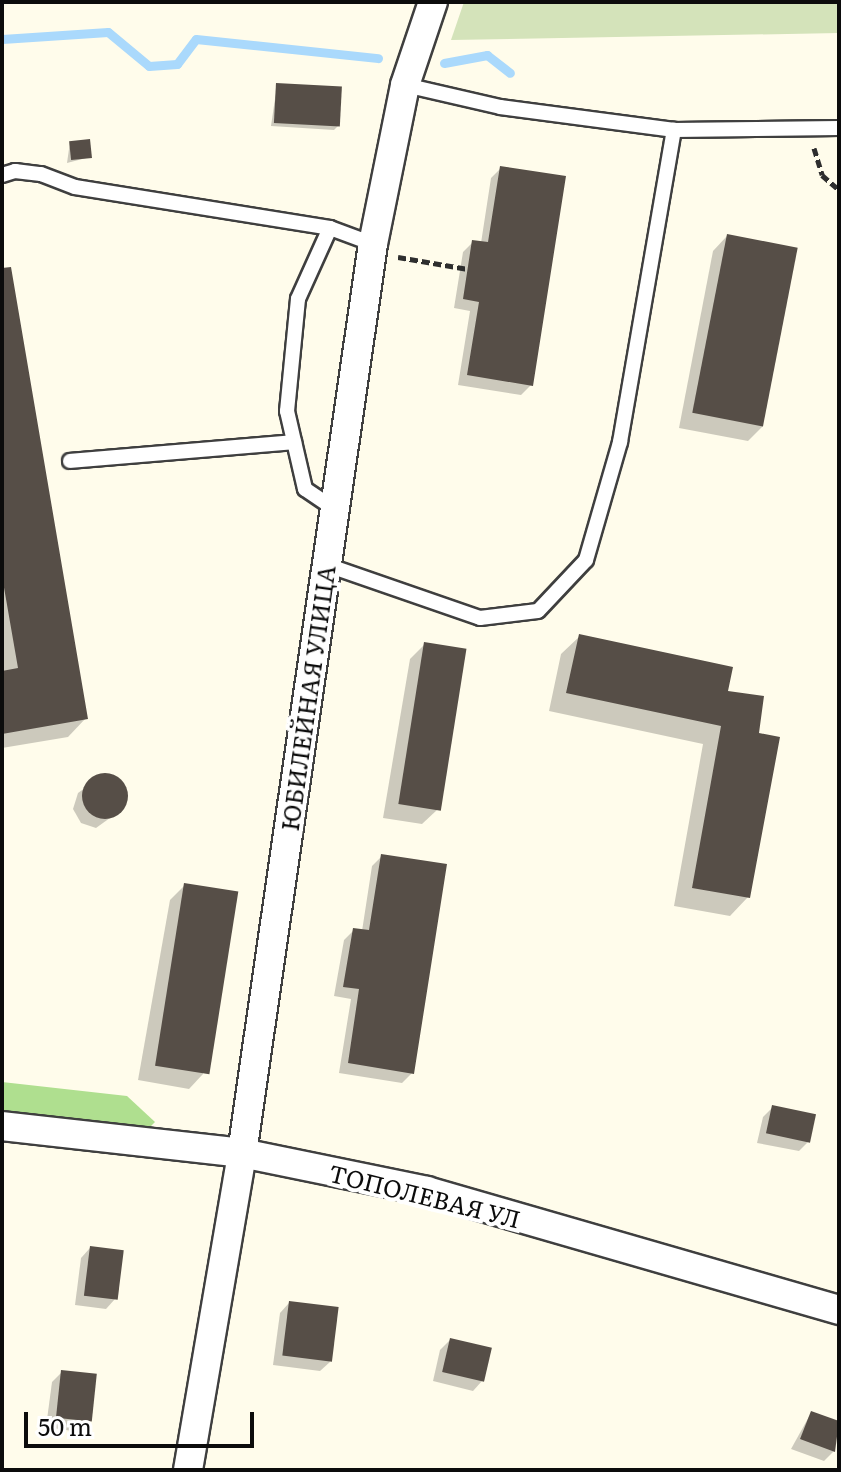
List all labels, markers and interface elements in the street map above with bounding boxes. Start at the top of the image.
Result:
street label: ЮБИЛЕЙНАЯ УЛИЦА [274,563,340,833]
street label: ТОПОЛЕВАЯ УЛ [326,1157,524,1233]
scale bar [28,1396,258,1446]
text: 50 m [38,1408,92,1443]

